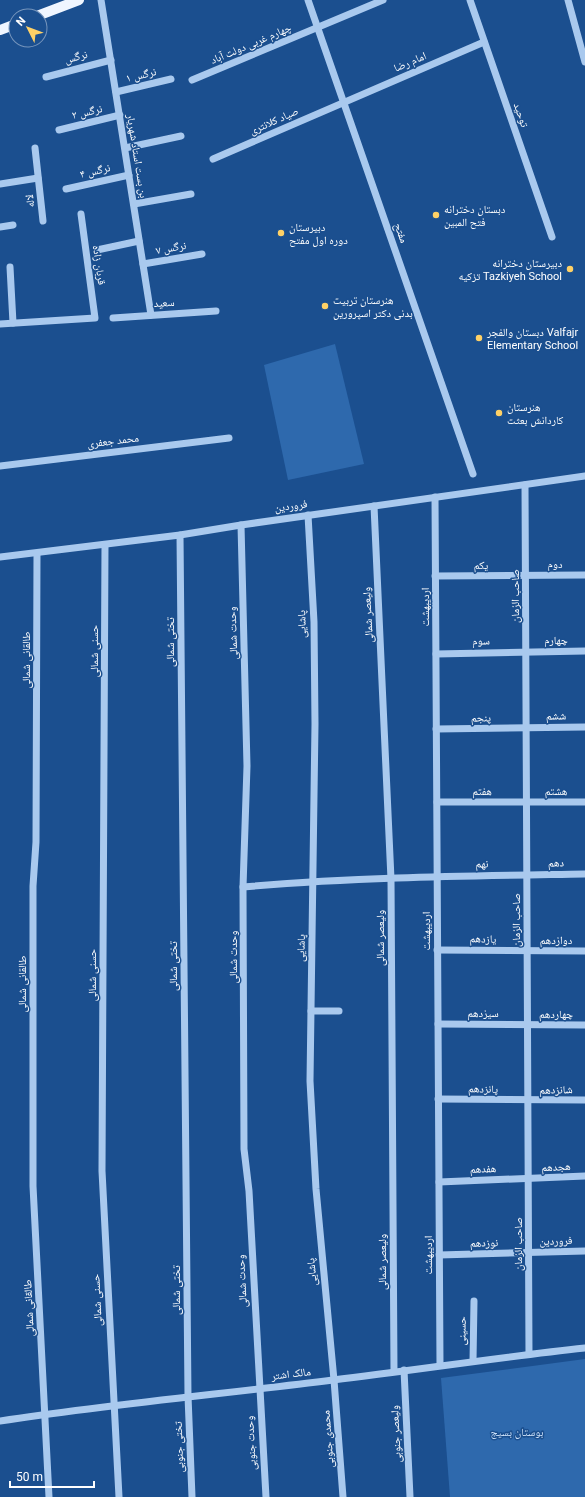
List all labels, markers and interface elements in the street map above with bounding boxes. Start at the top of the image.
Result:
north arrow [8,8,48,48]
text: N [14,14,29,29]
street label: چهارم غربی دولت آباد [209,21,293,67]
street label: نرگس [63,48,89,66]
street label: امام رضا [392,49,428,75]
street label: نرگس ۱ [124,65,158,85]
street label: توحید [511,101,531,130]
street label: نرگس ۲ [70,102,104,122]
street label: صیاد کلانتری [248,104,300,138]
street label: بن بست استاد شهریار [124,112,150,199]
street label: نرگس ۴ [78,161,112,181]
street label: لاله [23,194,37,208]
place label: دبستان دخترانه فتح المبین [444,203,506,229]
marker: دبستان دخترانه فتح المبین [431,210,441,220]
place label: دبیرستان دوره اول مفتح [289,221,348,247]
street label: مفتح [392,221,410,245]
marker: دبیرستان دوره اول مفتح [276,228,286,238]
street label: نرگس ۷ [155,239,187,257]
street label: قربان زاده [90,244,108,286]
place label: دبیرستان دخترانه تزكيه Tazkiyeh School [459,257,562,283]
marker: دبیرستان دخترانه تزكيه Tazkiyeh School [565,264,575,274]
place label: هنرستان تربیت بدنی دکتر اسپرورین [333,294,413,320]
street label: سعید [153,296,175,310]
marker: هنرستان تربیت بدنی دکتر اسپرورین [320,301,330,311]
place label: دبستان والفجر Valfajr Elementary School [486,326,579,352]
marker: دبستان والفجر Valfajr Elementary School [474,333,484,343]
place label: هنرستان کاردانش بعثت [507,401,564,427]
marker: هنرستان کاردانش بعثت [494,408,504,418]
street label: محمد جعفری [86,431,140,451]
street label: فروردین [274,497,309,515]
street label: دوم [547,558,563,571]
street label: یکم [474,559,489,573]
street label: صاحب الزمان [509,569,522,623]
street label: ولیعصر شمالی [360,587,376,643]
street label: اردیبهشت [419,588,432,626]
street label: وحدت شمالی [226,606,240,660]
street label: پاشایی [295,610,309,638]
street label: تختی شمالی [164,616,177,667]
street label: حسنی شمالی [88,625,101,677]
street label: طالقانی شمالی [20,631,33,689]
street label: سوم [472,634,490,648]
street label: چهارم [544,634,568,647]
street label: ششم [546,709,566,724]
street label: پنجم [471,711,491,726]
street label: هفتم [472,785,492,799]
street label: هشتم [545,785,568,799]
street label: دهم [548,856,565,871]
street label: نهم [475,857,489,872]
street label: صاحب الزمان [510,893,523,947]
street label: ولیعصر شمالی [374,910,387,966]
street label: اردیبهشت [420,912,433,950]
street label: وحدت شمالی [227,930,240,984]
street label: یازدهم [469,932,497,947]
street label: پاشایی [294,934,308,962]
street label: دوازدهم [540,934,573,948]
street label: تختی شمالی [167,940,180,991]
street label: حسنی شمالی [86,949,99,1001]
street label: طالقانی شمالی [16,955,29,1013]
street label: سیزدهم [467,1007,499,1021]
street label: چهاردهم [539,1008,573,1022]
street label: پانزدهم [468,1082,498,1097]
street label: شانزدهم [539,1083,573,1098]
street label: هجدهم [541,1160,572,1175]
street label: هفدهم [470,1162,497,1177]
street label: صاحب الزمان [512,1217,525,1271]
street label: ولیعصر شمالی [376,1234,389,1290]
street label: فروردین [539,1234,573,1248]
street label: اردیبهشت [422,1236,435,1274]
street label: نوزدهم [470,1236,498,1251]
street label: وحدت شمالی [234,1254,250,1308]
street label: پاشایی [304,1257,320,1286]
street label: تختی شمالی [170,1264,183,1315]
street label: حسنی شمالی [89,1274,105,1326]
street label: طالقانی شمالی [21,1279,37,1337]
street label: حسینی [455,1316,469,1346]
street label: مالک اشتر [270,1365,311,1383]
street label: ولیعصر جنوبی [388,1405,404,1463]
street label: محمدی جنوبی [320,1410,336,1468]
street label: وحدت جنوبی [243,1415,259,1471]
street label: تختی جنوبی [172,1420,186,1473]
park label: بوستان بسیج [491,1426,543,1439]
scale bar [10,1463,94,1489]
text: 50 m [16,1470,43,1484]

